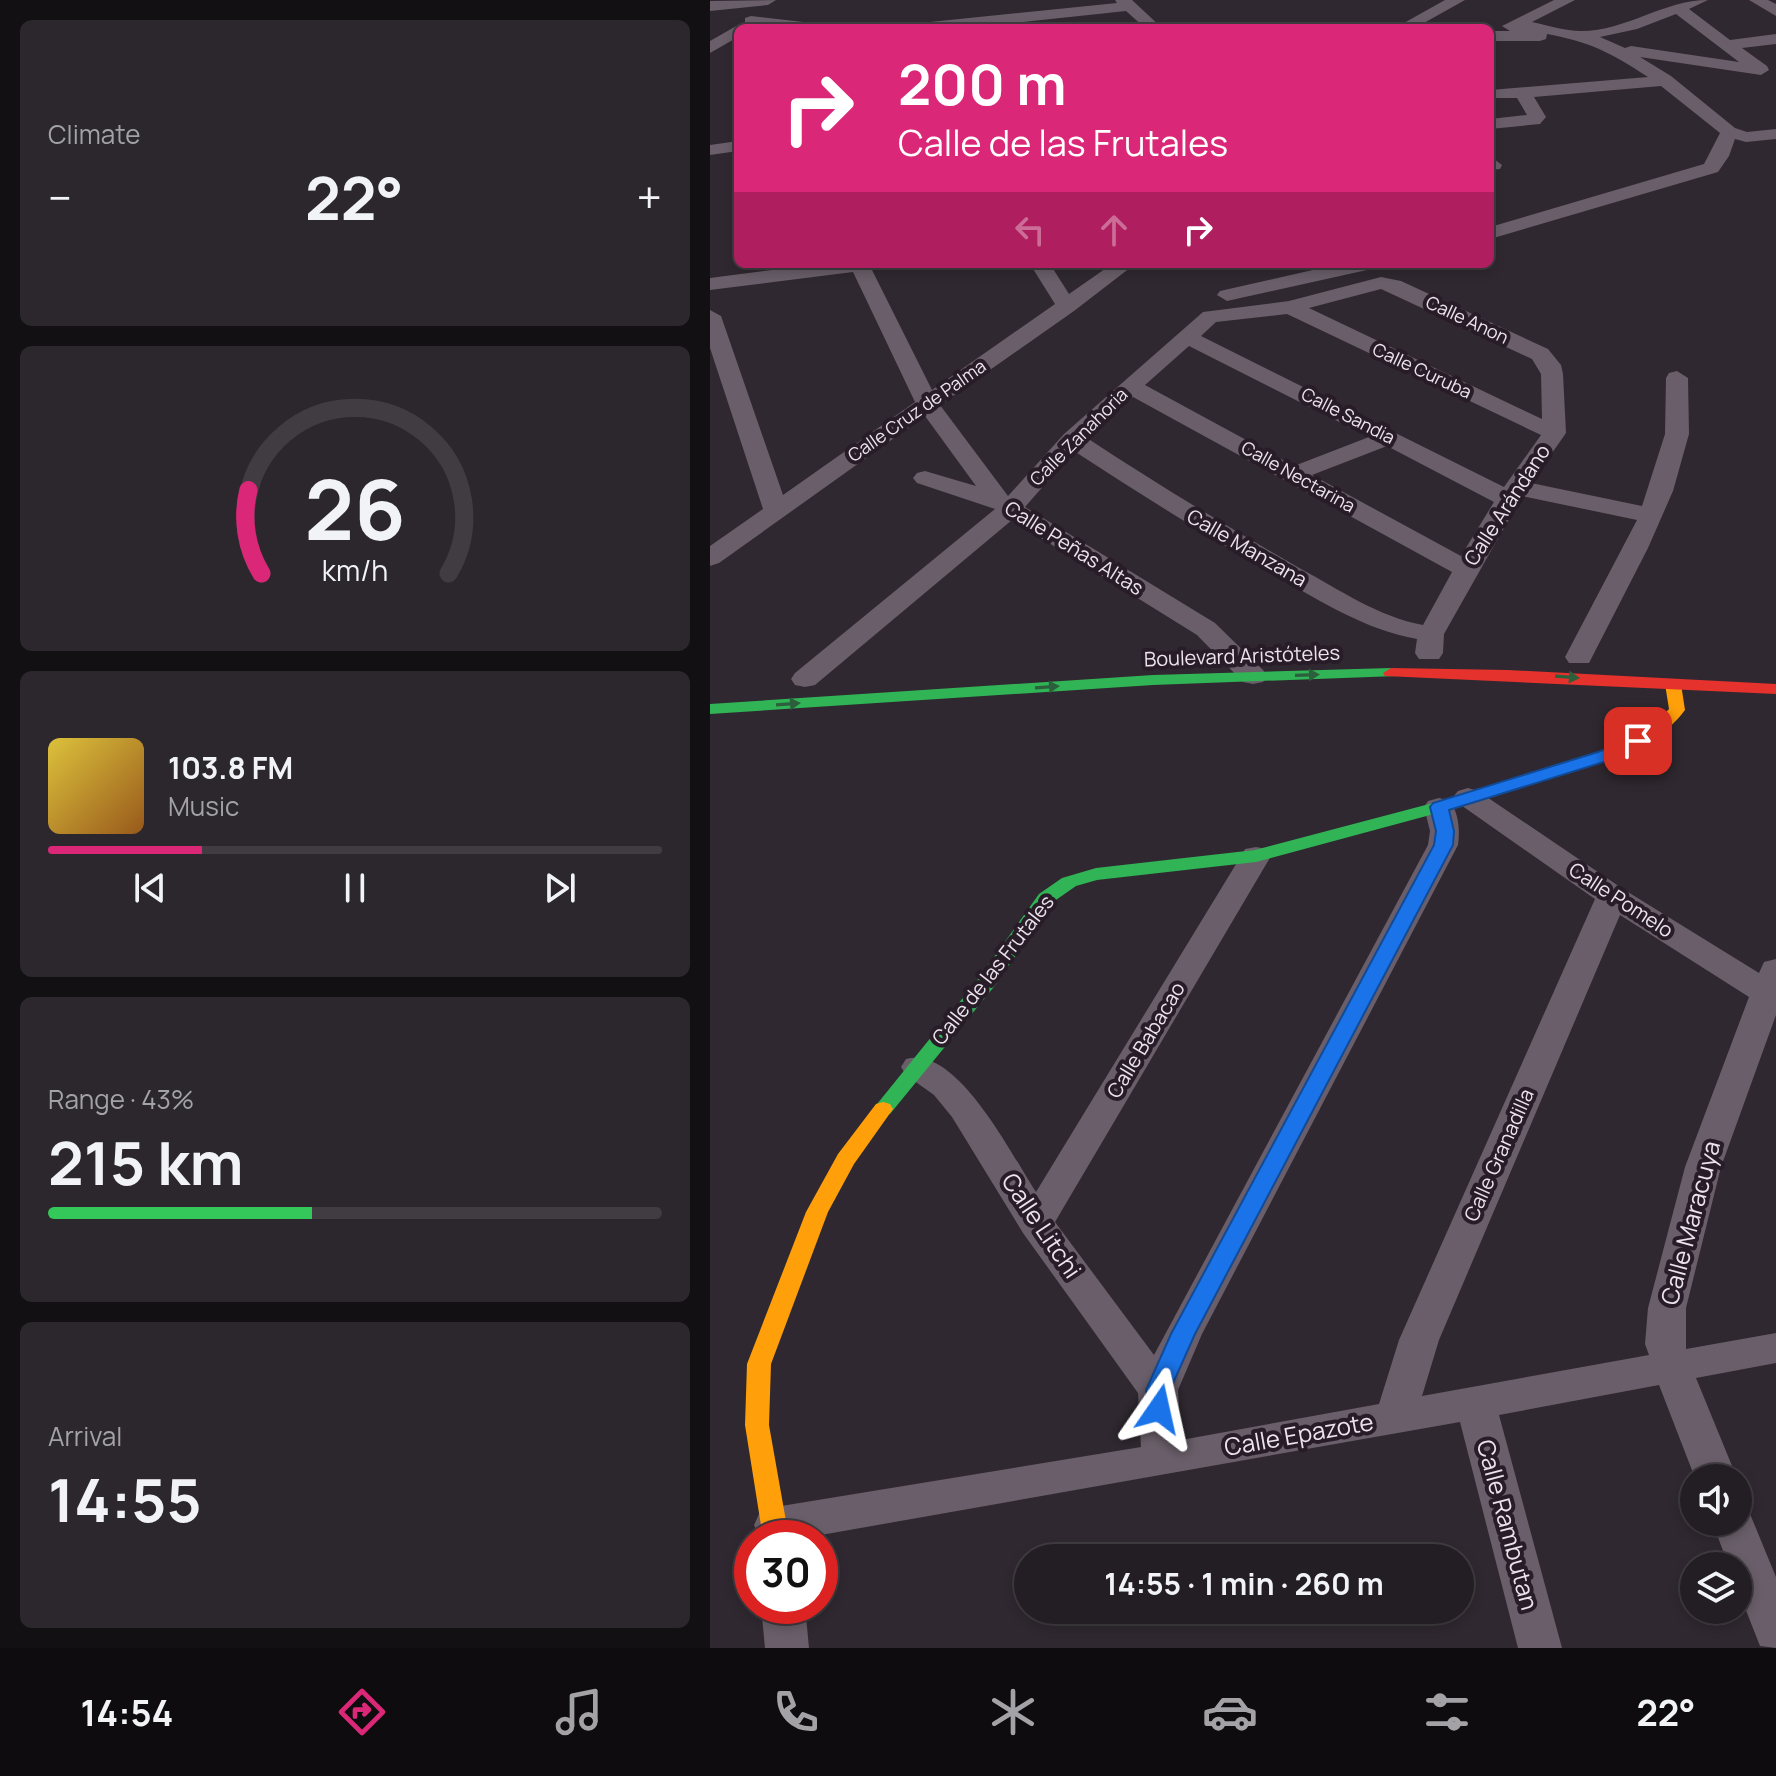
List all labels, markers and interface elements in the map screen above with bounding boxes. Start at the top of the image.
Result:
text: 200 m [898,45,1067,122]
icon: right [766,56,870,160]
text: Climate [48,116,140,152]
text: Calle de las Frutales [898,118,1228,167]
text: 22° [305,156,403,238]
text: − [48,167,72,227]
text: + [637,167,662,227]
icon: left [1008,208,1052,252]
icon: ahead [1092,208,1136,252]
icon: right [1176,208,1220,252]
street label: Calle Anon [1422,289,1513,349]
street label: Calle Curuba [1369,337,1476,404]
street label: Calle Cruz de Palma [843,354,990,467]
street label: Calle Sandia [1298,381,1399,449]
street label: Calle Zanahoria [1024,382,1132,490]
street label: Calle Nectarina [1237,435,1360,517]
street label: Calle Arándano [1457,439,1556,571]
text: 26 [304,451,406,565]
street label: Calle Peñas Altas [1000,494,1149,601]
street label: Calle Manzana [1182,502,1312,593]
text: km/h [322,552,388,591]
street label: Boulevard Aristóteles [1144,639,1340,672]
one-way arrow [1295,668,1320,681]
one-way arrow [1555,671,1580,684]
one-way arrow [1035,680,1060,693]
one-way arrow [776,697,801,710]
pin [1604,707,1672,775]
icon: arrive [1616,719,1660,763]
text: 103.8 FM [168,747,293,788]
text: Music [168,788,239,824]
street label: Calle Pomelo [1564,856,1679,944]
icon: previous [128,866,172,910]
icon: pause [333,866,377,910]
icon: next [538,866,582,910]
street label: Calle de las Frutales [926,889,1060,1050]
street label: Calle Babacao [1100,977,1191,1103]
text: Range · 43% [48,1081,194,1117]
street label: Calle Granadilla [1457,1084,1540,1225]
text: 215 km [48,1121,243,1203]
street label: Calle Maracuya [1652,1137,1727,1308]
street label: Calle Litchi [995,1166,1090,1284]
position arrow [1117,1367,1201,1451]
street label: Calle Epazote [1222,1404,1376,1463]
text: Arrival [48,1418,122,1454]
street label: Calle Rambutan [1470,1436,1547,1613]
text: 14:55 [48,1458,202,1540]
map controls [1680,1464,1752,1624]
button: sound [1680,1464,1752,1536]
speed limit sign: 30 [734,1520,838,1624]
button: layers [1680,1552,1752,1624]
text: 14:55 · 1 min · 260 m [1104,1563,1384,1604]
icon: directions [334,1684,390,1740]
icon: music [551,1684,607,1740]
icon: phone [768,1684,824,1740]
icon: climate [985,1684,1041,1740]
icon: car [1202,1684,1258,1740]
icon: filters [1419,1684,1475,1740]
text: 14:54 [80,1688,174,1737]
text: 22° [1636,1688,1695,1737]

